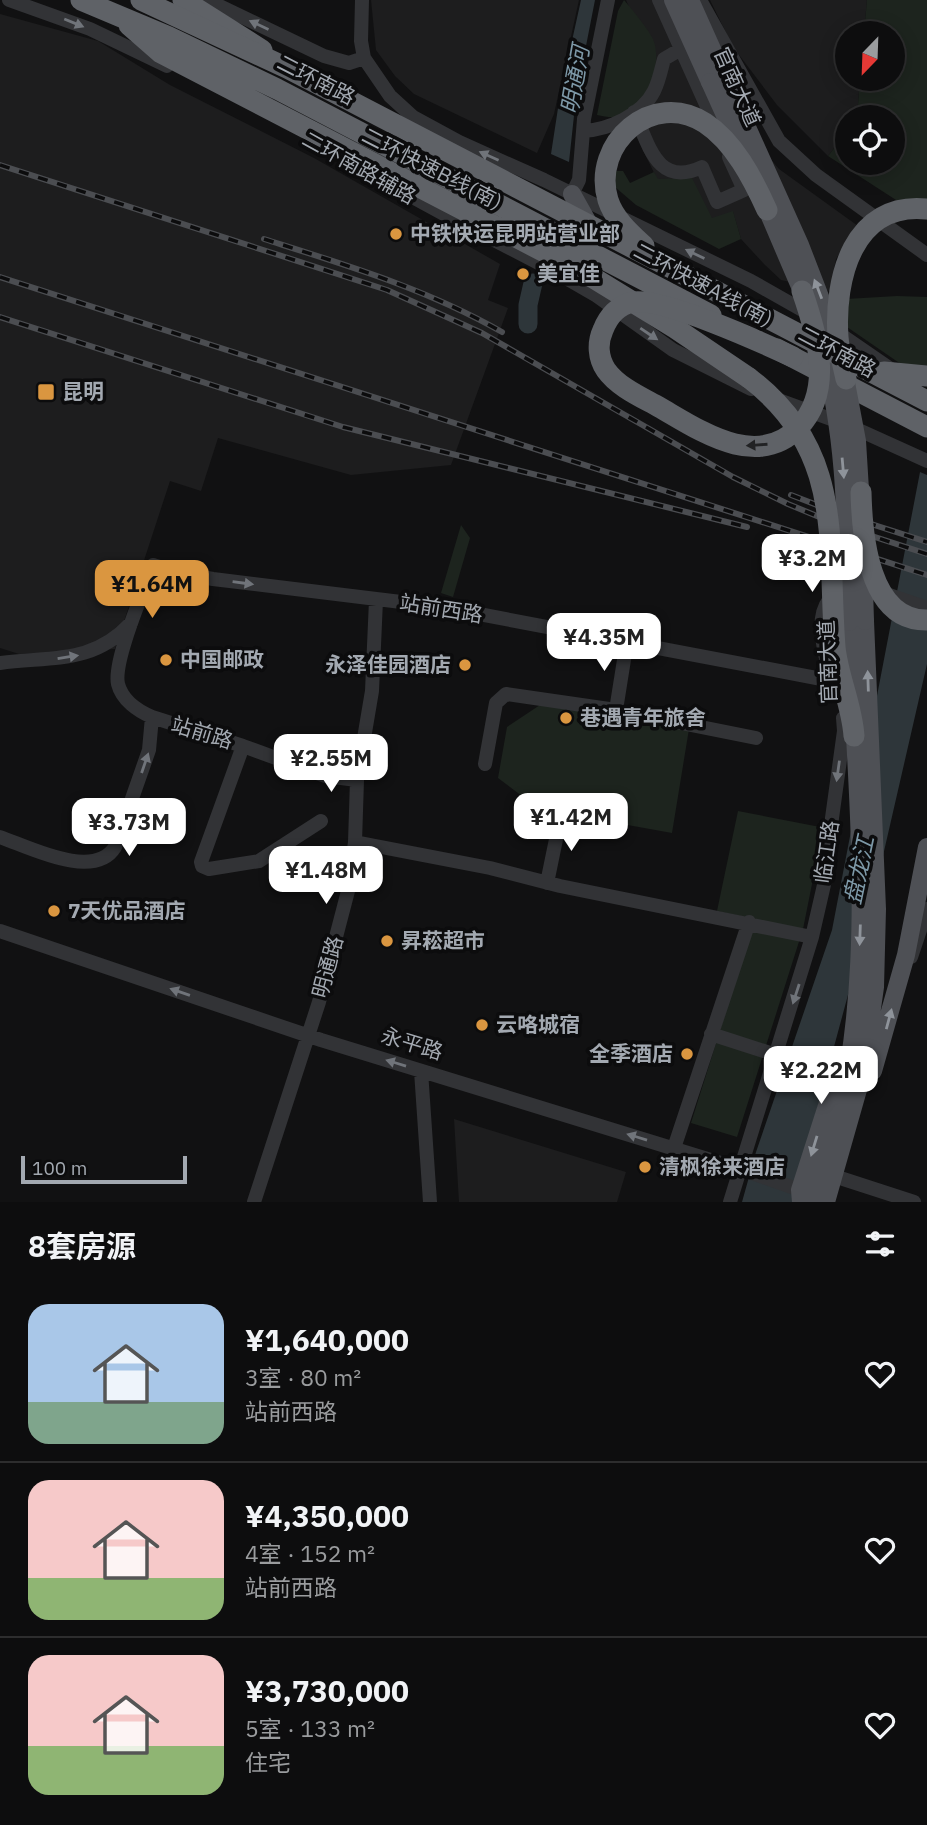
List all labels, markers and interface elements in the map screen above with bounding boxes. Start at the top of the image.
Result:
one-way arrow [64,17,85,28]
one-way arrow [249,19,269,31]
north arrow [835,21,905,91]
map controls [835,21,905,175]
water label: 明通河 [553,39,595,116]
street label: 官南大道 [708,43,768,131]
street label: 二环南路 [273,48,360,111]
button: locate [835,105,905,175]
street label: 二环快速B线(南) [358,121,507,215]
street label: 二环南路辅路 [298,124,421,210]
one-way arrow [479,150,500,161]
place label: 中铁快运昆明站营业部 [410,219,620,247]
marker: 中铁快运昆明站营业部 [388,226,404,242]
street label: 二环快速A线(南) [629,236,778,333]
one-way arrow [685,248,705,260]
place label: 美宜佳 [537,259,600,287]
marker: 美宜佳 [515,266,531,282]
one-way arrow [813,278,824,299]
street label: 二环南路 [794,319,881,383]
one-way arrow [640,327,658,341]
place label: 昆明 [62,377,104,405]
marker: 昆明 [36,382,56,402]
one-way arrow [746,440,768,451]
one-way arrow [838,458,849,480]
pin: ¥3.2M [763,534,861,594]
text: ¥3.2M [778,542,846,572]
pin: ¥1.64M [95,560,209,620]
text: ¥1.64M [111,568,193,598]
one-way arrow [232,578,254,589]
street label: 站前西路 [397,588,485,628]
pin: ¥4.35M [547,614,661,673]
street label: 官南大道 [812,620,842,704]
text: ¥4.35M [563,621,645,651]
place label: 中国邮政 [180,645,264,673]
place label: 永泽佳园酒店 [325,650,451,678]
one-way arrow [57,651,79,662]
marker: 中国邮政 [158,652,174,668]
marker: 永泽佳园酒店 [457,657,473,673]
one-way arrow [862,669,873,691]
place label: 巷遇青年旅舍 [580,703,706,731]
street label: 站前路 [168,709,237,755]
marker: 巷遇青年旅舍 [558,710,574,726]
pin: ¥2.55M [274,734,388,794]
text: ¥2.55M [290,742,372,772]
one-way arrow [139,752,150,773]
one-way arrow [833,760,844,782]
pin: ¥1.42M [514,794,628,853]
pin: ¥3.73M [72,798,186,858]
text: ¥1.42M [530,801,612,831]
text: ¥3.73M [88,806,170,836]
street label: 临江路 [808,819,844,885]
water label: 盘龙江 [836,830,880,907]
pin: ¥1.48M [269,846,383,906]
text: ¥1.48M [285,854,367,884]
place label: 7天优品酒店 [68,896,186,924]
marker: 7天优品酒店 [46,903,62,919]
one-way arrow [855,924,866,946]
place label: 昇菘超市 [401,926,485,954]
street label: 明通路 [305,933,349,1001]
marker: 昇菘超市 [379,933,395,949]
one-way arrow [790,984,800,1005]
one-way arrow [169,986,190,997]
one-way arrow [884,1008,895,1030]
place label: 云咯城宿 [496,1010,580,1038]
marker: 云咯城宿 [474,1017,490,1033]
street label: 永平路 [378,1020,447,1066]
place label: 全季酒店 [589,1039,673,1067]
marker: 全季酒店 [679,1046,695,1062]
pin: ¥2.22M [764,1046,878,1106]
text: ¥2.22M [780,1054,862,1084]
one-way arrow [385,1058,406,1068]
one-way arrow [626,1131,647,1141]
one-way arrow [808,1136,819,1157]
place label: 清枫徐来酒店 [659,1152,785,1180]
scale bar [21,1153,187,1185]
text: 100 m [32,1156,87,1180]
marker: 清枫徐来酒店 [637,1159,653,1175]
icon: filters [861,1225,899,1263]
text: 8套房源 [28,1226,136,1265]
text: ¥1,640,000 [245,1320,409,1359]
icon: home [84,1332,168,1416]
icon: heart [861,1355,899,1393]
text: 3室 · 80 m² [245,1362,361,1392]
text: 站前西路 [245,1396,337,1426]
text: ¥4,350,000 [245,1496,409,1535]
icon: home [84,1508,168,1592]
icon: heart [861,1531,899,1569]
text: 4室 · 152 m² [245,1538,375,1568]
text: 站前西路 [245,1572,337,1602]
text: ¥3,730,000 [245,1671,409,1710]
icon: home [84,1683,168,1767]
icon: heart [861,1706,899,1744]
text: 5室 · 133 m² [245,1713,375,1743]
text: 住宅 [245,1747,291,1777]

